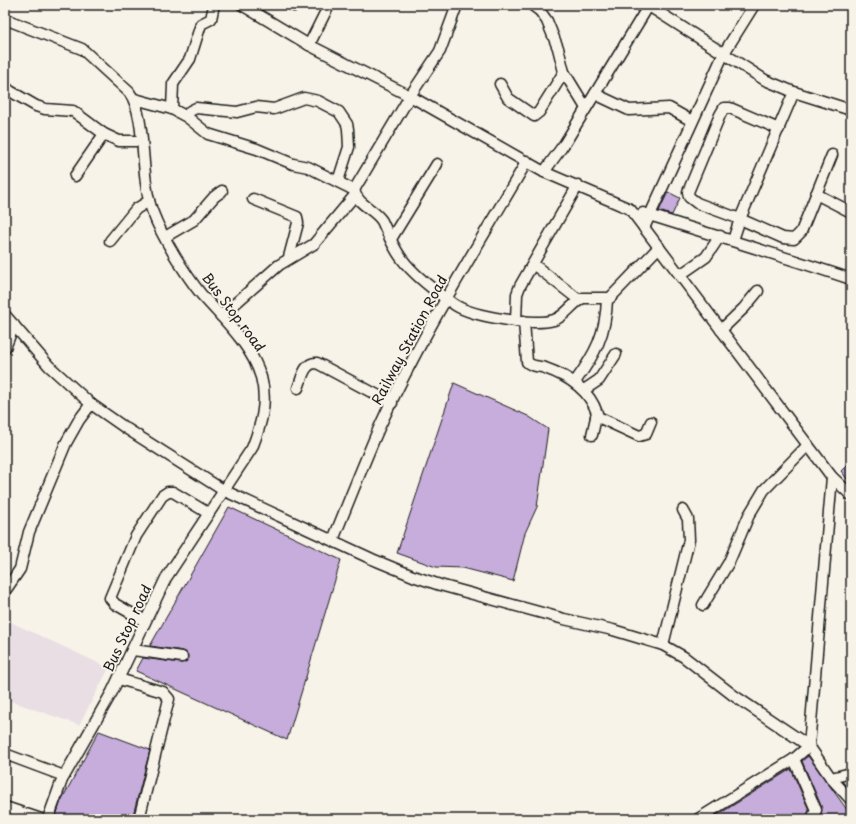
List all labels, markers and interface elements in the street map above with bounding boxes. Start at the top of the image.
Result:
street label: Bus Stop road [197,268,271,356]
street label: Railway Station Road [366,271,452,409]
street label: Bus Stop road [98,581,156,675]

